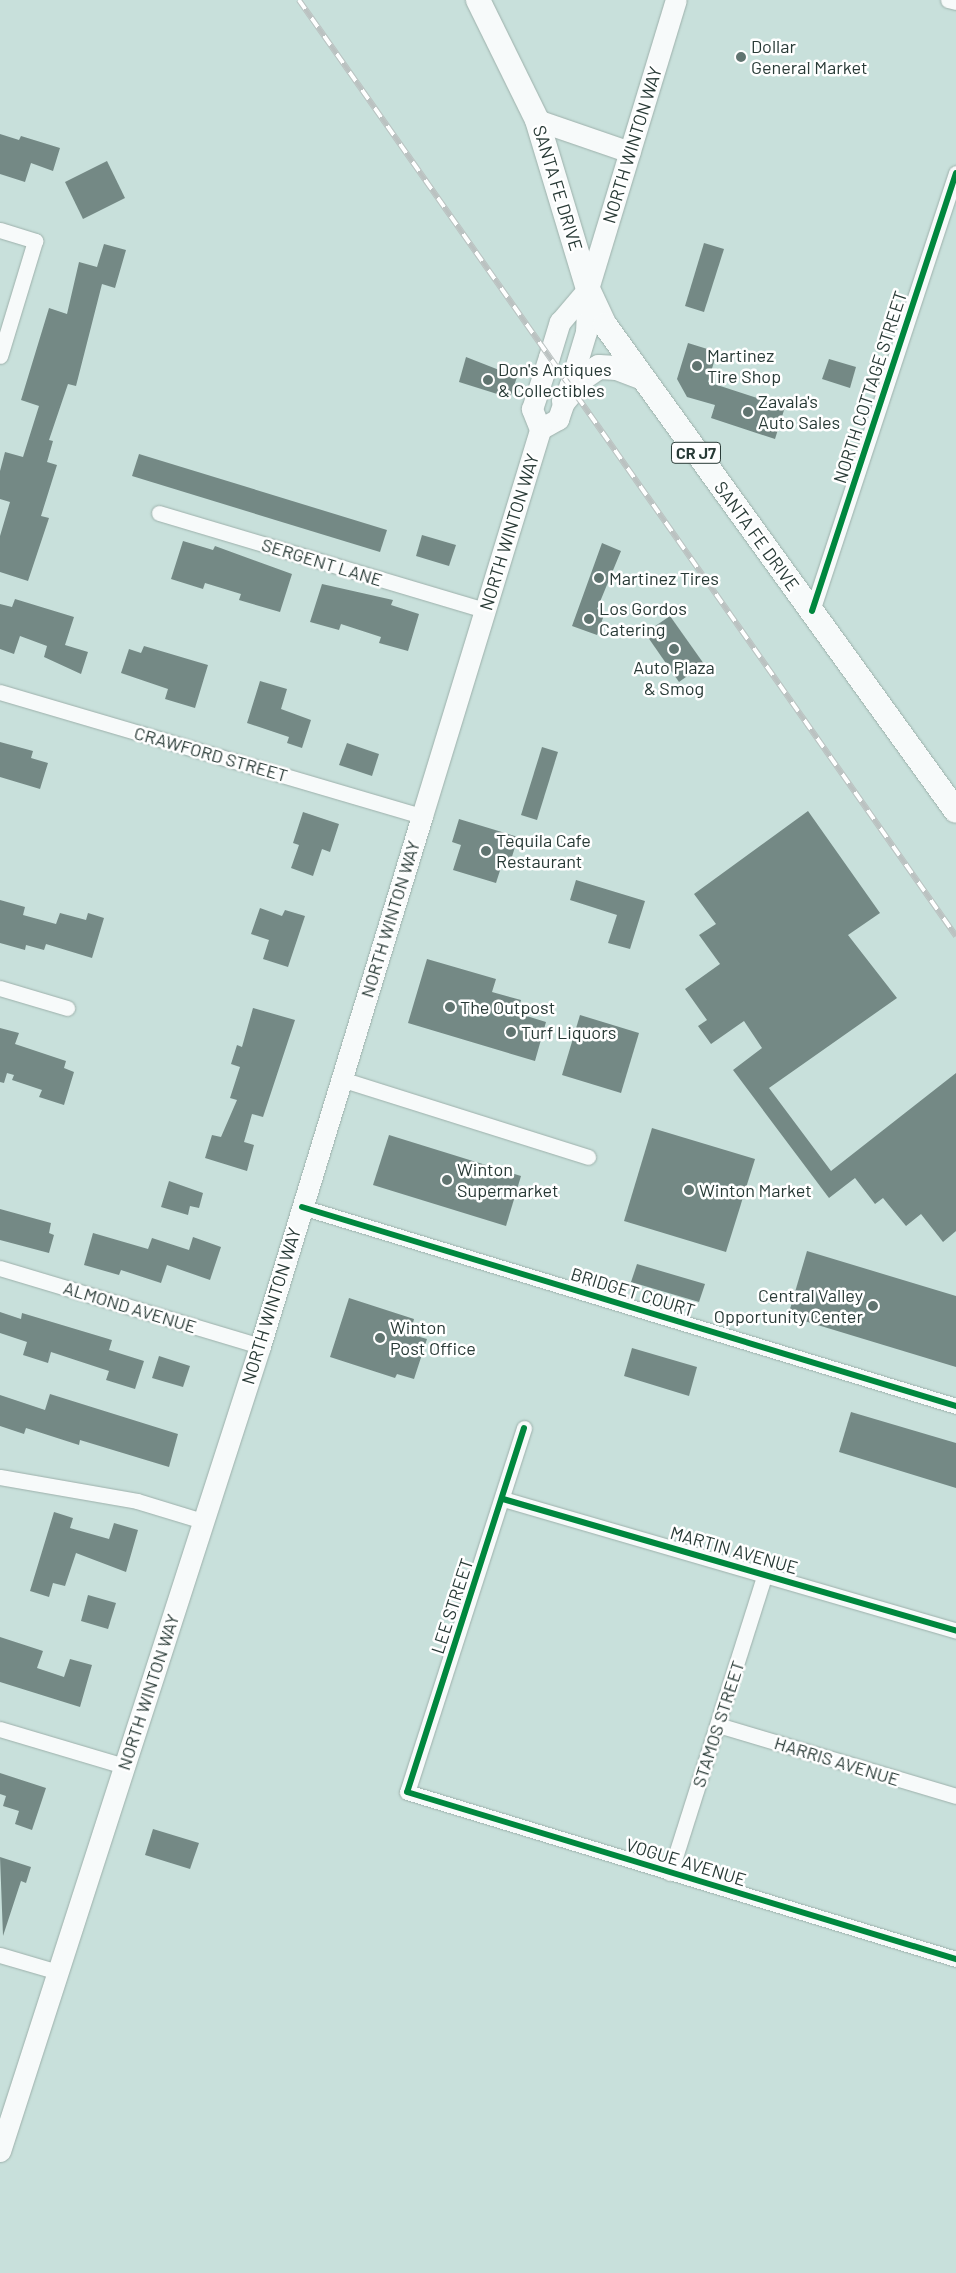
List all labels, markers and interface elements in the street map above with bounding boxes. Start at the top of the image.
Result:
place label: Dollar General Market [751,36,868,78]
marker: Dollar General Market [735,51,747,63]
street label: NORTH WINTON WAY [598,64,666,226]
street label: SANTA FE DRIVE [529,123,587,253]
street label: NORTH COTTAGE STREET [829,288,911,486]
place label: Martinez Tire Shop [707,345,781,388]
place label: Don's Antiques & Collectibles [498,359,612,402]
marker: Martinez Tire Shop [691,360,703,372]
marker: Don's Antiques & Collectibles [482,374,494,386]
place label: Zavala's Auto Sales [758,391,840,434]
marker: Zavala's Auto Sales [742,406,754,418]
road number: CR J7 [670,439,722,466]
street label: NORTH WINTON WAY [475,451,543,613]
street label: SANTA FE DRIVE [710,477,804,595]
street label: SERGENT LANE [259,533,385,591]
place label: Martinez Tires [609,567,719,589]
marker: Martinez Tires [593,572,605,584]
place label: Los Gordos Catering [599,598,687,640]
marker: Los Gordos Catering [583,613,595,625]
marker: Auto Plaza & Smog [668,643,680,655]
place label: Auto Plaza & Smog [633,657,715,700]
street label: CRAWFORD STREET [132,722,290,786]
place label: Tequila Cafe Restaurant [496,830,591,872]
street label: NORTH WINTON WAY [356,838,424,1000]
marker: Tequila Cafe Restaurant [480,845,492,857]
place label: The Outpost [460,996,555,1018]
marker: The Outpost [444,1001,456,1013]
place label: Turf Liquors [521,1021,616,1043]
marker: Turf Liquors [505,1026,517,1038]
place label: Winton Supermarket [457,1159,558,1202]
marker: Winton Supermarket [441,1174,453,1186]
place label: Winton Market [699,1179,812,1201]
marker: Winton Market [683,1184,695,1196]
street label: NORTH WINTON WAY [237,1225,305,1387]
street label: BRIDGET COURT [568,1263,698,1321]
street label: ALMOND AVENUE [61,1277,199,1337]
place label: Central Valley Opportunity Center [714,1285,863,1328]
marker: Central Valley Opportunity Center [867,1300,879,1312]
place label: Winton Post Office [390,1317,476,1360]
marker: Winton Post Office [374,1332,386,1344]
street label: MARTIN AVENUE [668,1521,800,1579]
street label: LEE STREET [426,1556,478,1656]
street label: NORTH WINTON WAY [113,1611,183,1773]
street label: STAMOS STREET [687,1658,749,1790]
street label: HARRIS AVENUE [772,1732,902,1790]
street label: VOGUE AVENUE [623,1833,749,1891]

